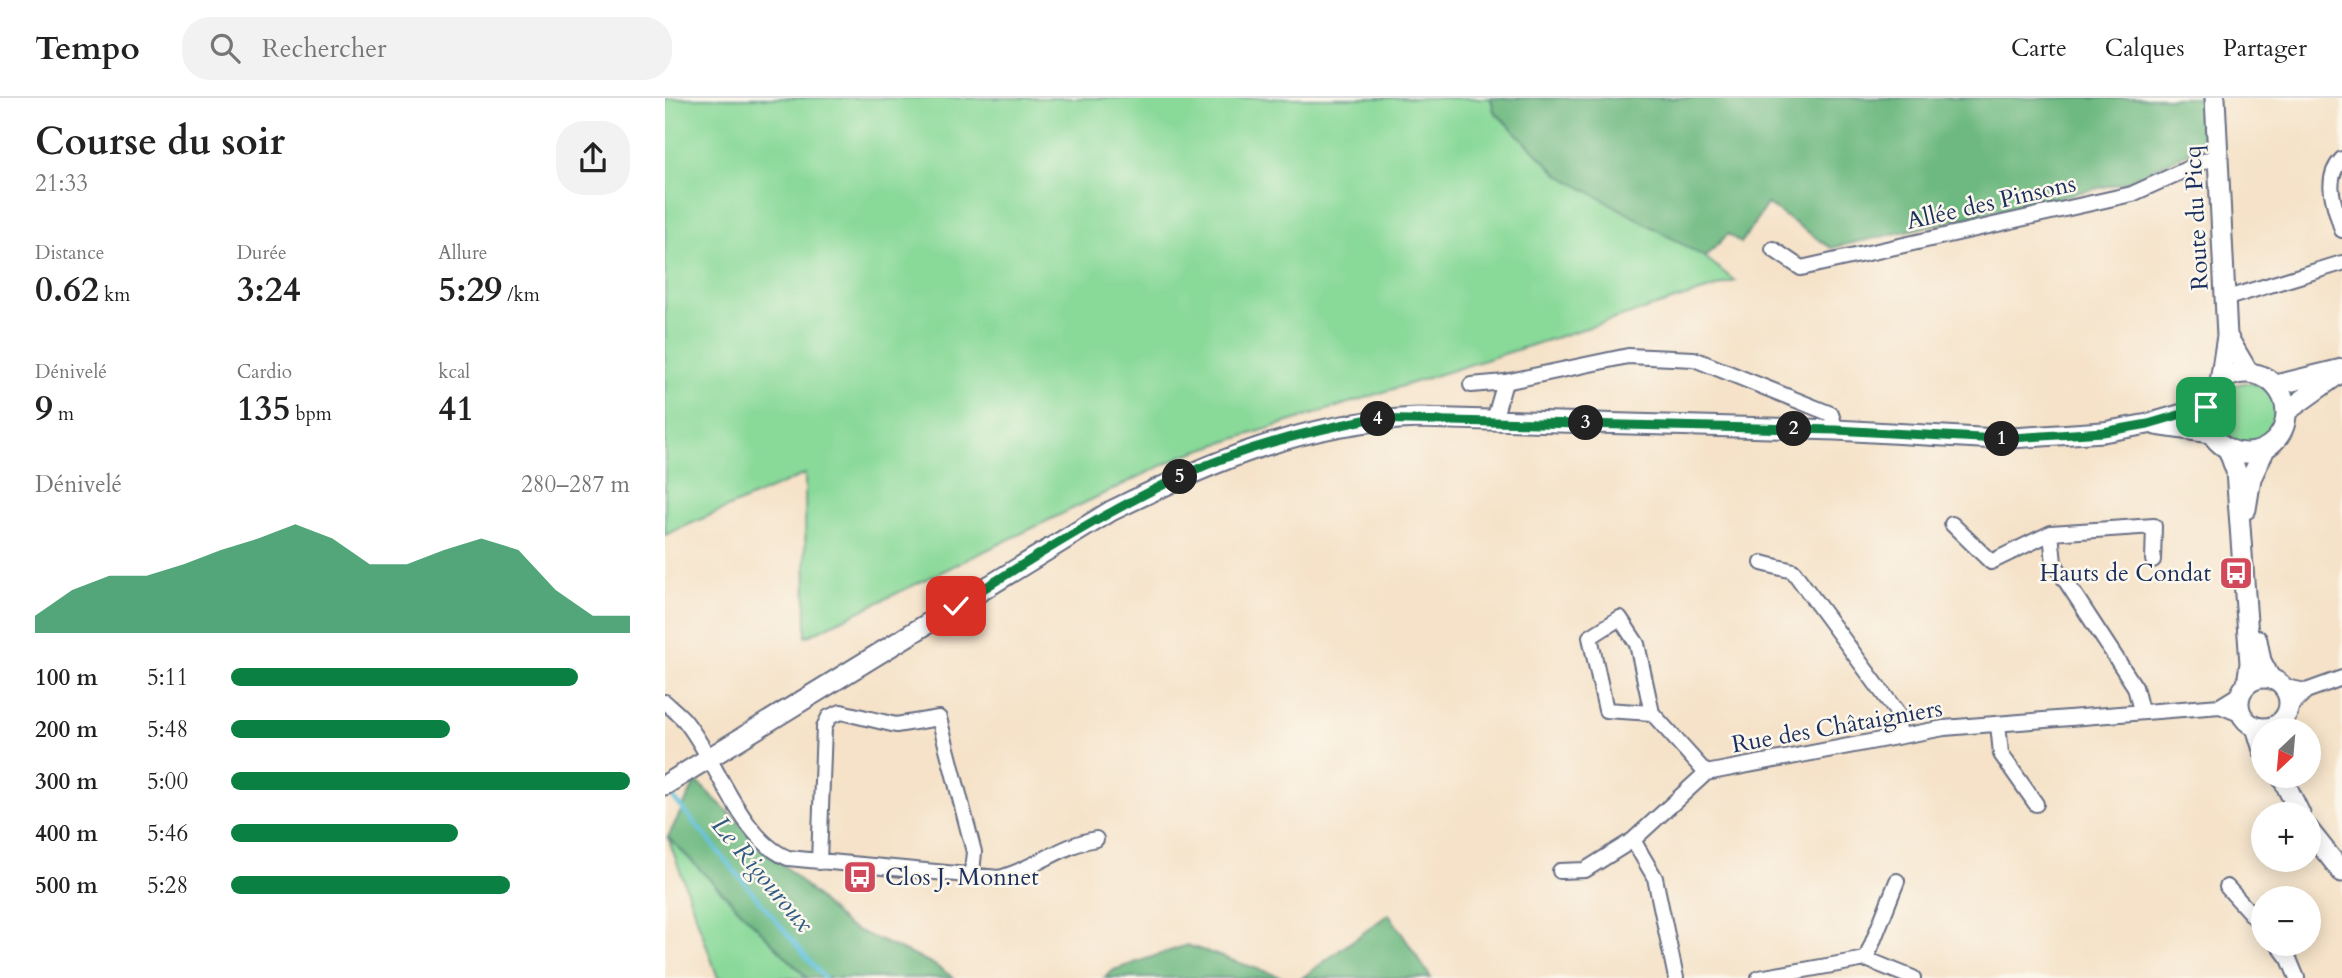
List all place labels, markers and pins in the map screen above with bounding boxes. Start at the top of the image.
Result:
pin [2176,377,2236,437]
pin: 4 [1361,402,1395,436]
pin: 3 [1569,406,1604,440]
pin: 2 [1777,412,1811,446]
pin: 1 [1985,422,2019,456]
pin: 5 [1163,460,1197,494]
bus stop icon: Hauts de Condat [2217,554,2255,592]
place label: Hauts de Condat [2040,557,2211,590]
pin [926,576,986,636]
bus stop icon: Clos J. Monnet [841,858,879,896]
place label: Clos J. Monnet [885,861,1039,894]

